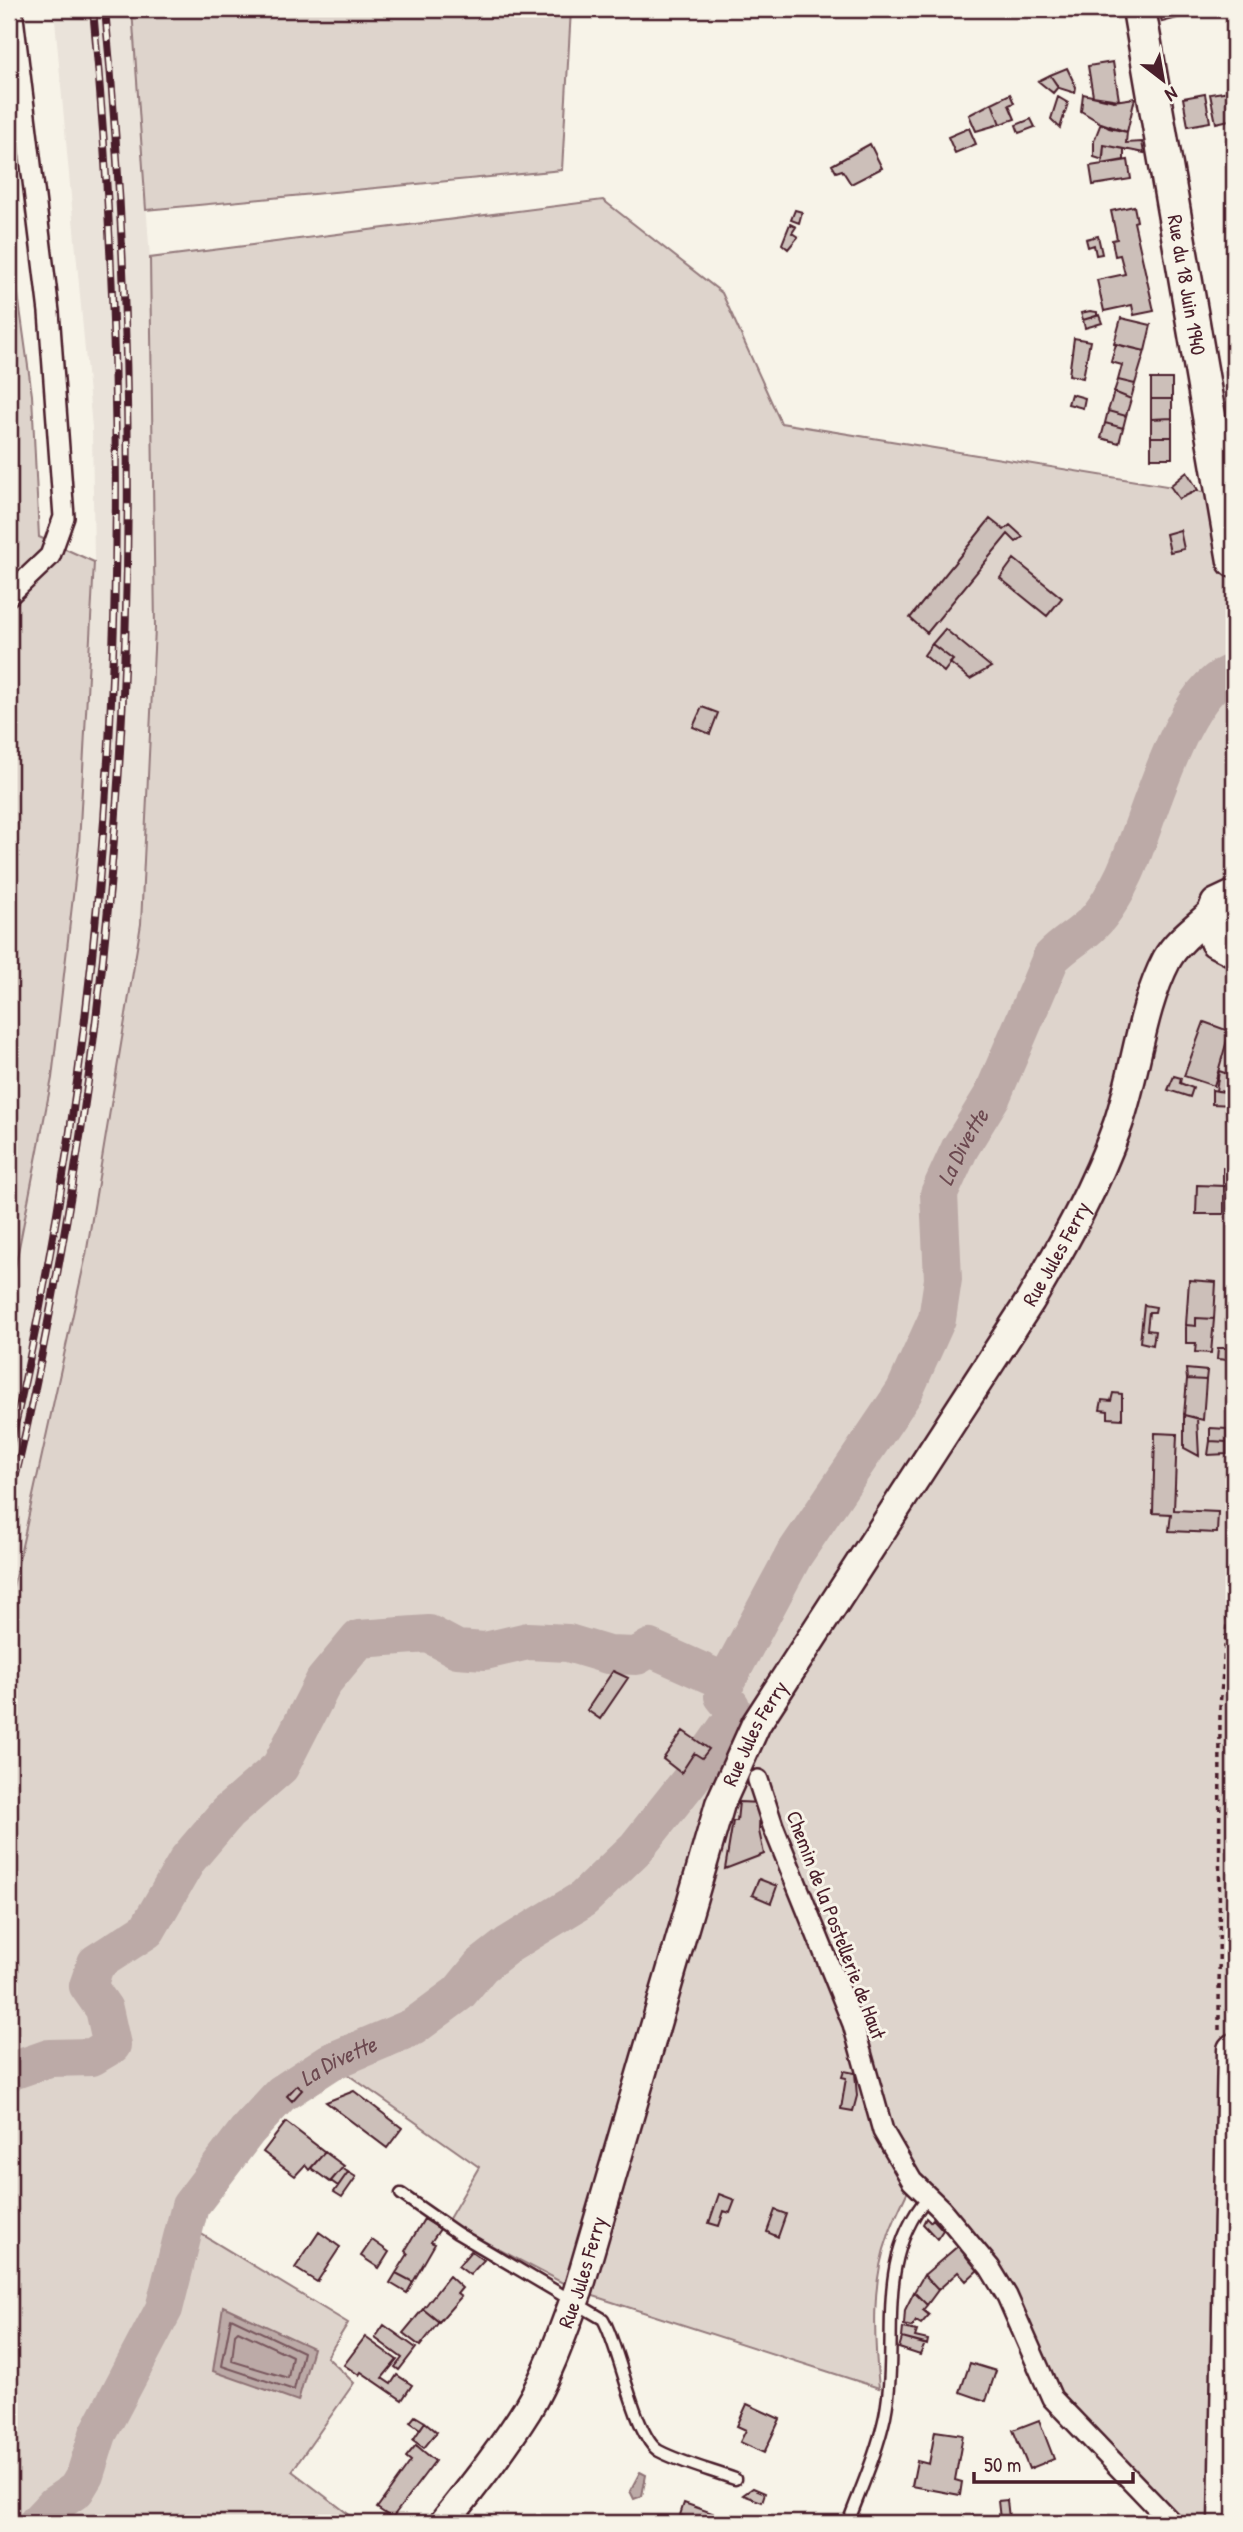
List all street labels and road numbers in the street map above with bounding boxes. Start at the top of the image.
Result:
street label: Rue du 18 Juin 1940 [1161,212,1213,357]
street label: Rue Jules Ferry [1015,1196,1097,1311]
street label: Rue Jules Ferry [715,1675,794,1791]
street label: Chemin de la Postellerie de Haut [779,1806,894,2044]
street label: Rue Jules Ferry [551,2213,613,2332]

